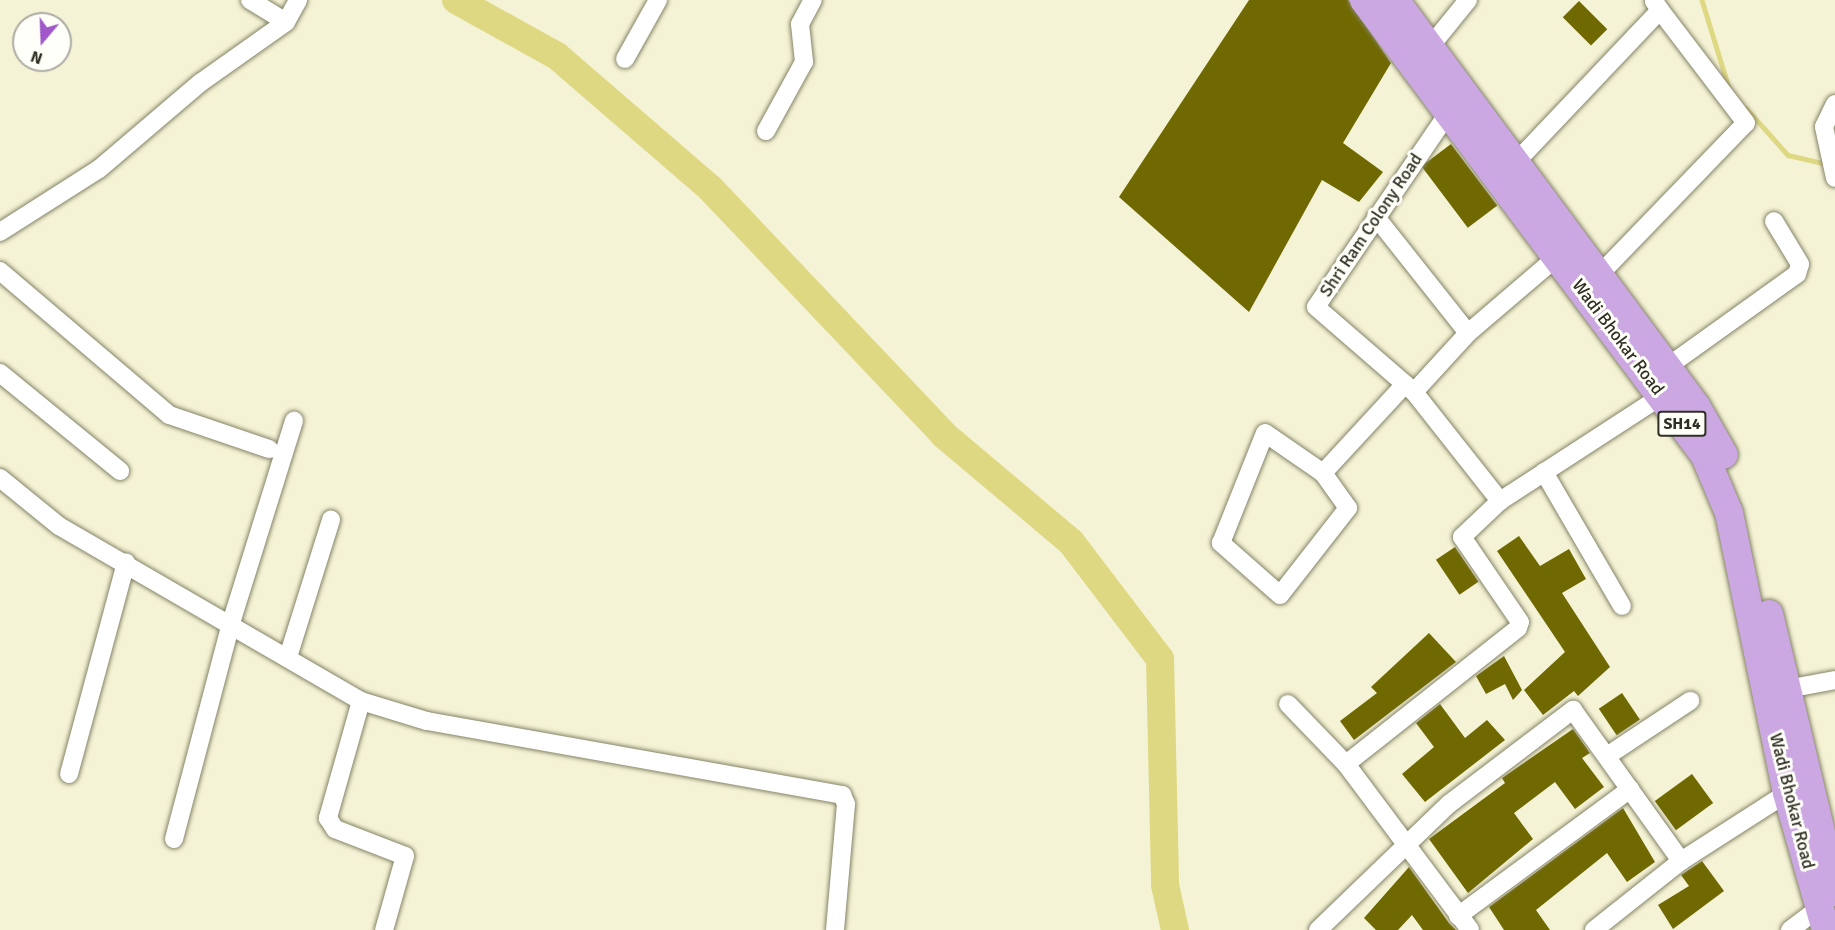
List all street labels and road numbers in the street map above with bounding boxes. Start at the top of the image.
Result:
street label: Shri Ram Colony Road [1315,149,1427,301]
street label: Wadi Bhokar Road [1567,275,1669,399]
road number: SH14 [1656,411,1708,437]
street label: Wadi Bhokar Road [1765,731,1819,871]

